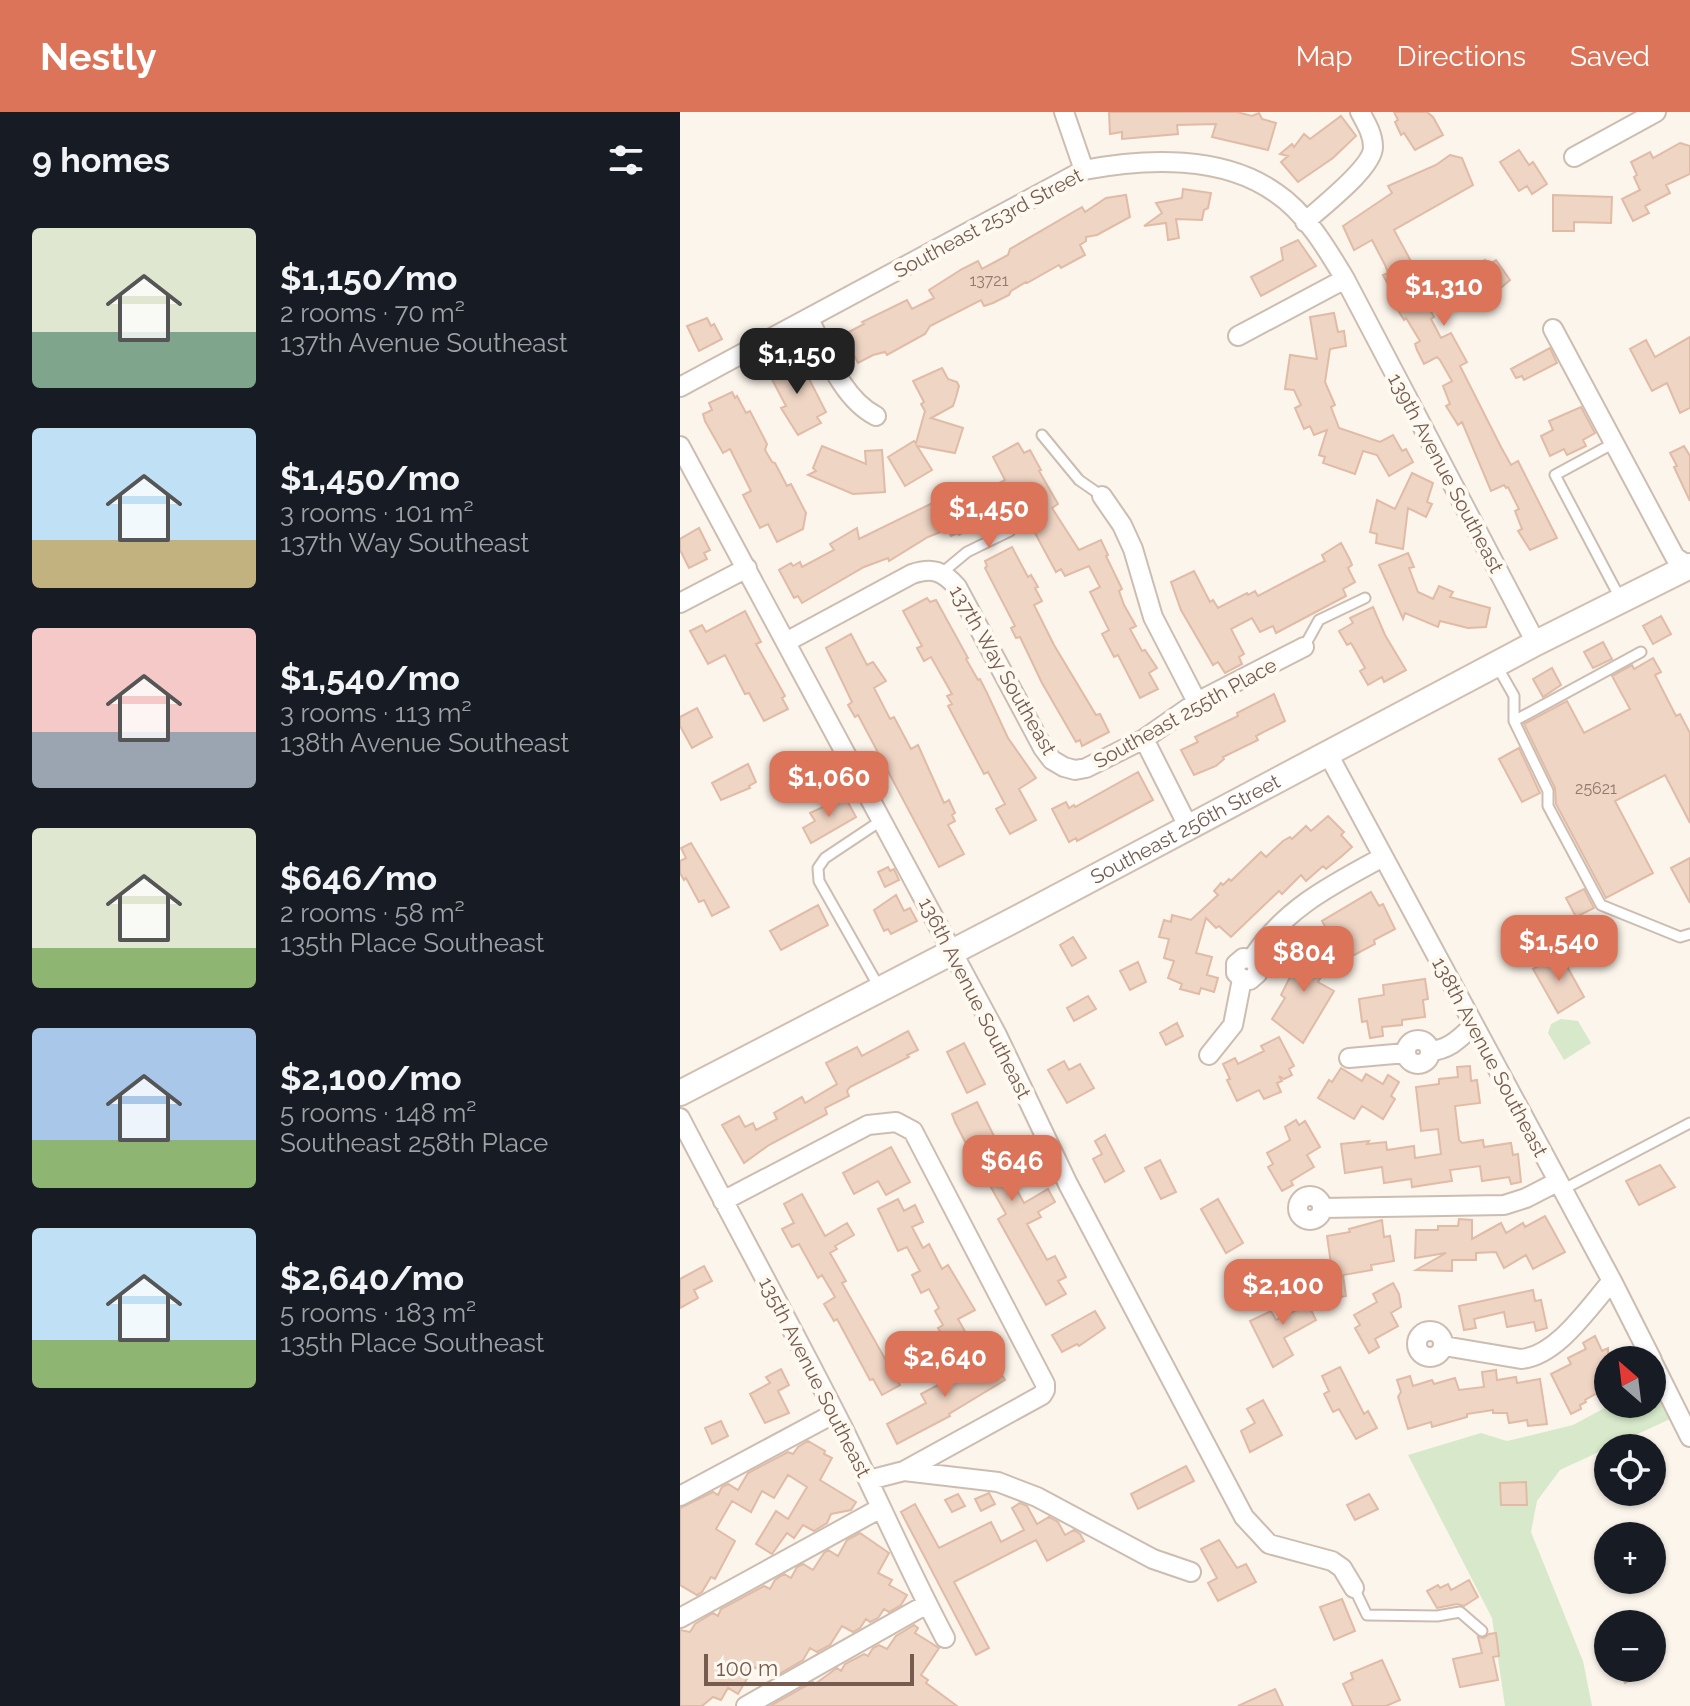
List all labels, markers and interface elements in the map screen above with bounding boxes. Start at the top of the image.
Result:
text: Nestly [40,34,157,79]
text: Map [1296,40,1353,73]
text: Directions [1397,40,1526,73]
text: Saved [1570,40,1650,73]
icon: filters [604,138,648,182]
text: 9 homes [32,140,170,180]
street label: Southeast 253rd Street [890,163,1087,283]
text: $1,150/mo [280,258,457,298]
icon: home [96,260,192,356]
pin: $1,310 [1379,260,1509,328]
house number: 13721 [969,271,1009,290]
text: $1,310 [1405,271,1483,301]
text: 2 rooms · 70 m² [280,298,465,328]
text: 137th Avenue Southeast [280,328,568,358]
pin: $1,150 [732,328,862,396]
text: $1,150 [758,339,836,369]
street label: 139th Avenue Southeast [1383,369,1509,577]
text: $1,450/mo [280,458,460,498]
icon: home [96,460,192,556]
pin: $1,450 [924,482,1054,550]
text: $1,450 [949,493,1029,523]
text: 3 rooms · 101 m² [280,498,474,528]
text: 137th Way Southeast [280,528,529,558]
street label: 137th Way Southeast [945,581,1061,759]
street label: Southeast 255th Place [1089,653,1281,773]
text: $1,540/mo [280,658,460,698]
icon: home [96,660,192,756]
text: 3 rooms · 113 m² [280,698,472,728]
text: 138th Avenue Southeast [280,728,569,758]
pin: $1,060 [764,751,894,819]
text: $1,060 [787,762,871,792]
street label: Southeast 256th Street [1086,769,1284,889]
house number: 25621 [1575,779,1617,798]
text: $646/mo [280,858,437,898]
icon: home [96,860,192,956]
street label: 136th Avenue Southeast [914,893,1036,1103]
text: 2 rooms · 58 m² [280,898,465,928]
pin: $1,540 [1494,915,1624,983]
pin: $804 [1257,926,1351,994]
text: $1,540 [1519,926,1599,956]
text: 135th Place Southeast [280,928,544,958]
text: $804 [1273,937,1336,967]
street label: 138th Avenue Southeast [1427,953,1553,1161]
text: $2,100/mo [280,1058,462,1098]
icon: home [96,1060,192,1156]
text: 5 rooms · 148 m² [280,1098,476,1128]
text: Southeast 258th Place [280,1128,548,1158]
pin: $646 [965,1135,1059,1203]
text: $646 [981,1146,1043,1176]
text: $2,640/mo [280,1258,464,1298]
pin: $2,100 [1218,1259,1348,1327]
icon: home [96,1260,192,1356]
text: $2,100 [1242,1270,1324,1300]
street label: 135th Avenue Southeast [754,1273,876,1481]
text: 5 rooms · 183 m² [280,1298,476,1328]
text: 135th Place Southeast [280,1328,544,1358]
pin: $2,640 [880,1331,1010,1399]
text: $2,640 [903,1342,987,1372]
north arrow [1594,1346,1666,1418]
map controls [1594,1346,1666,1682]
button: locate [1594,1434,1666,1506]
button: + [1594,1522,1666,1594]
button: − [1594,1610,1666,1682]
scale bar [704,1650,914,1686]
text: 100 m [716,1655,778,1681]

